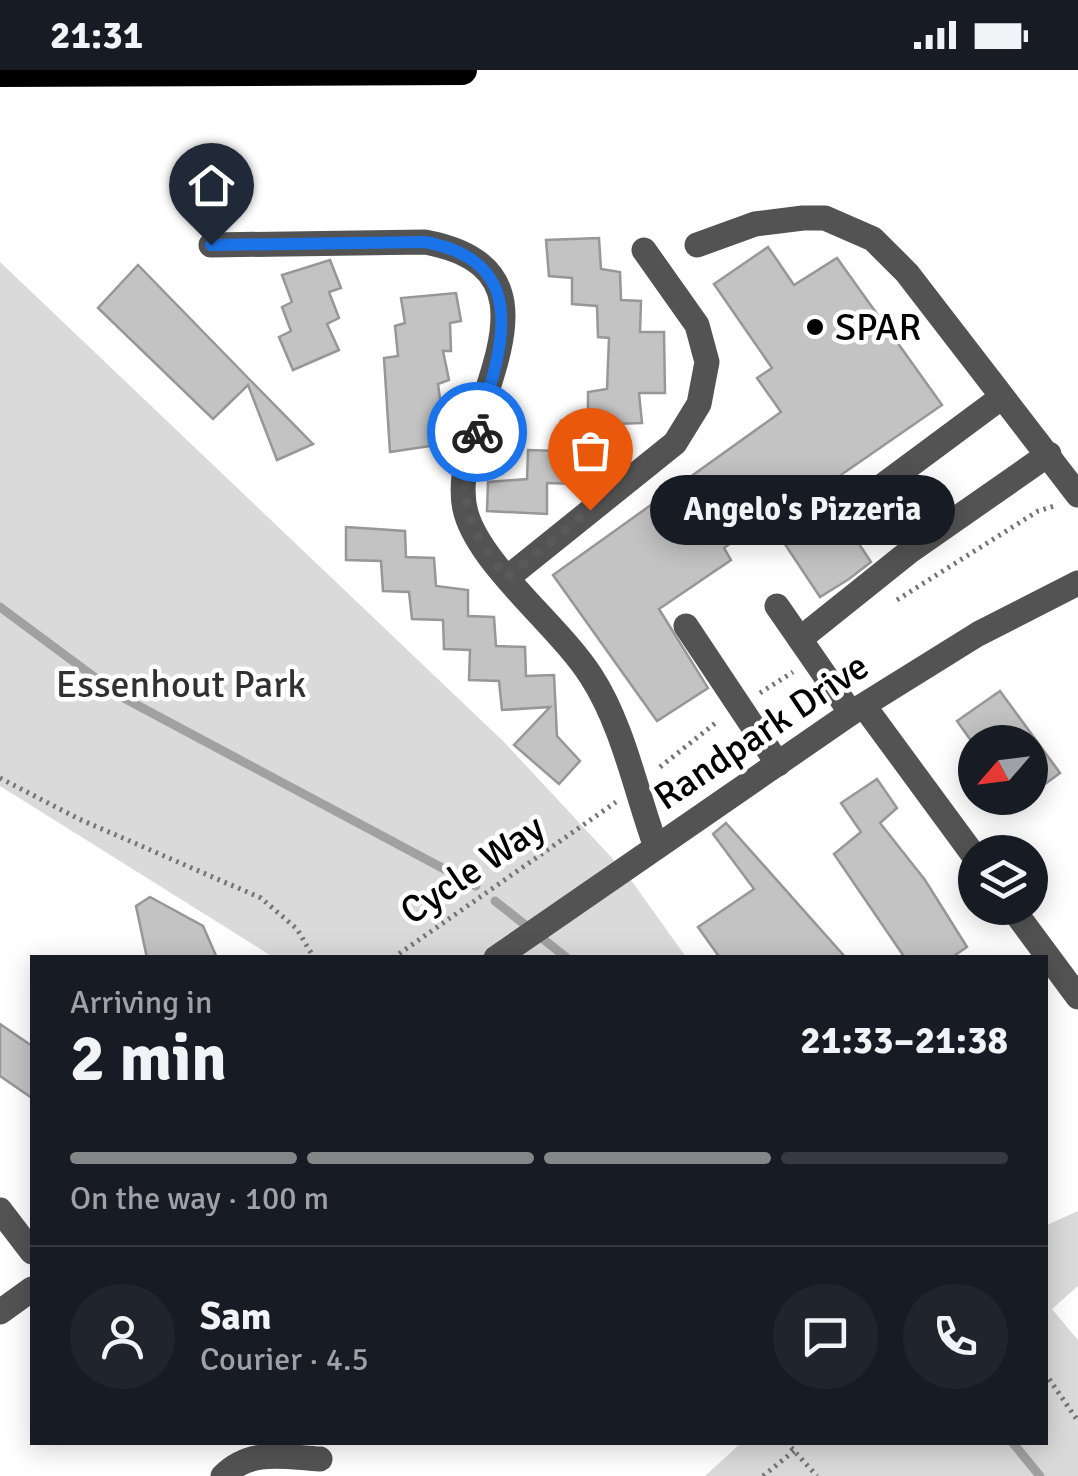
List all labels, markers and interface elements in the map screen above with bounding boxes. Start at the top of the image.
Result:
text: 21:31 [50,12,143,59]
pin [169,143,254,246]
icon: home [184,158,239,213]
place label: SPAR [835,304,921,351]
marker: SPAR [804,316,826,338]
courier [427,382,527,482]
icon: bike [450,405,505,460]
pin [548,408,633,511]
icon: bag [563,423,618,478]
callout: Angelo's Pizzeria [650,475,955,545]
text: Angelo's Pizzeria [683,490,922,529]
street label: Randpark Drive [645,642,877,820]
park label: Essenhout Park [56,661,306,708]
north arrow [958,725,1048,815]
map controls [958,725,1048,925]
street label: Cycle Way [391,804,554,935]
button: layers [958,835,1048,925]
text: Arriving in [70,983,212,1022]
text: 21:33–21:38 [800,1017,1008,1064]
text: 2 min [70,1019,227,1099]
text: On the way · 100 m [70,1179,329,1218]
button: person [70,1284,175,1389]
button: chat [773,1284,878,1389]
button: phone [903,1284,1008,1389]
text: Sam [200,1293,271,1340]
text: Courier · 4.5 [200,1340,369,1379]

